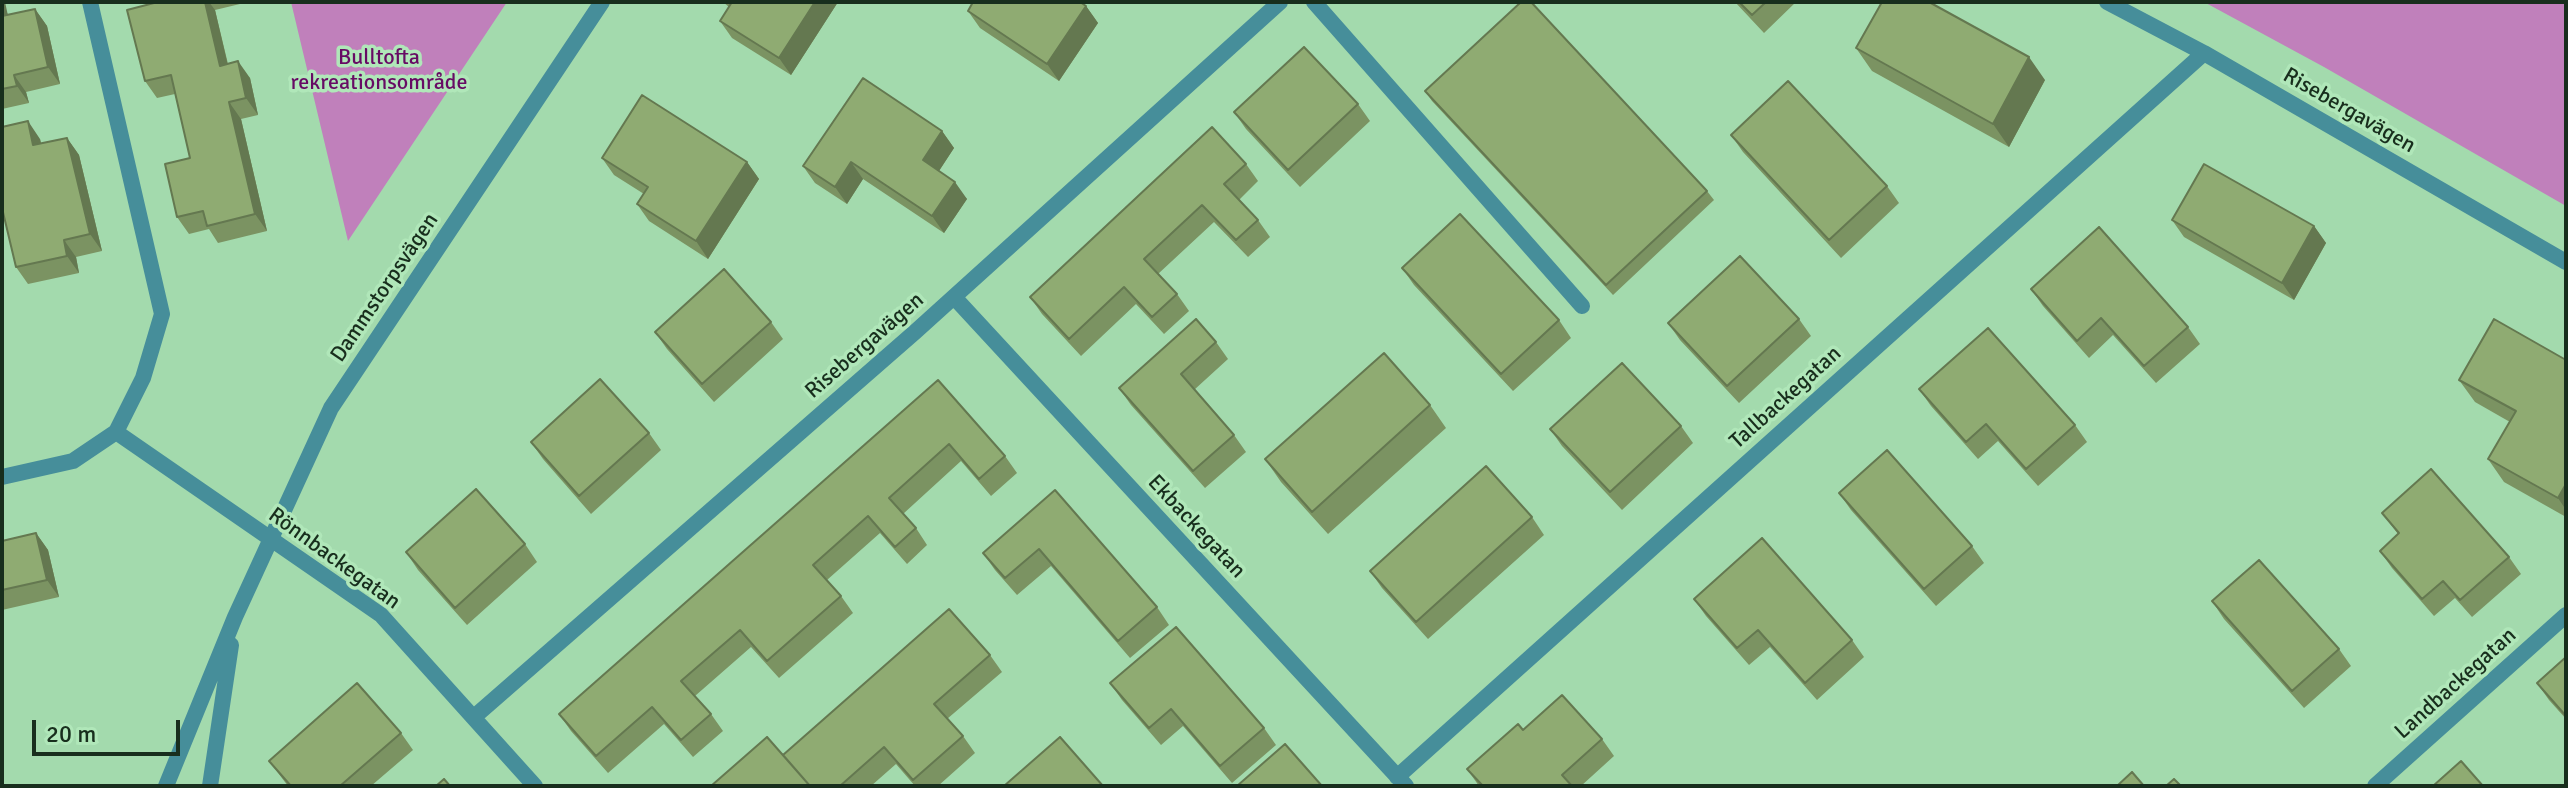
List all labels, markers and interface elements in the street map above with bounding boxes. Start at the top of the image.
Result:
park label: Bulltofta rekreationsområde [291,45,467,96]
street label: Risebergavägen [2278,62,2420,160]
street label: Dammstorpsvägen [325,209,445,367]
street label: Risebergavägen [800,287,930,405]
street label: Tallbackegatan [1725,341,1847,455]
street label: Ekbackegatan [1141,470,1251,584]
street label: Rönnbackegatan [263,502,405,616]
street label: Landbackegatan [2390,623,2522,745]
scale bar [36,704,184,754]
text: 20 m [46,719,96,749]

